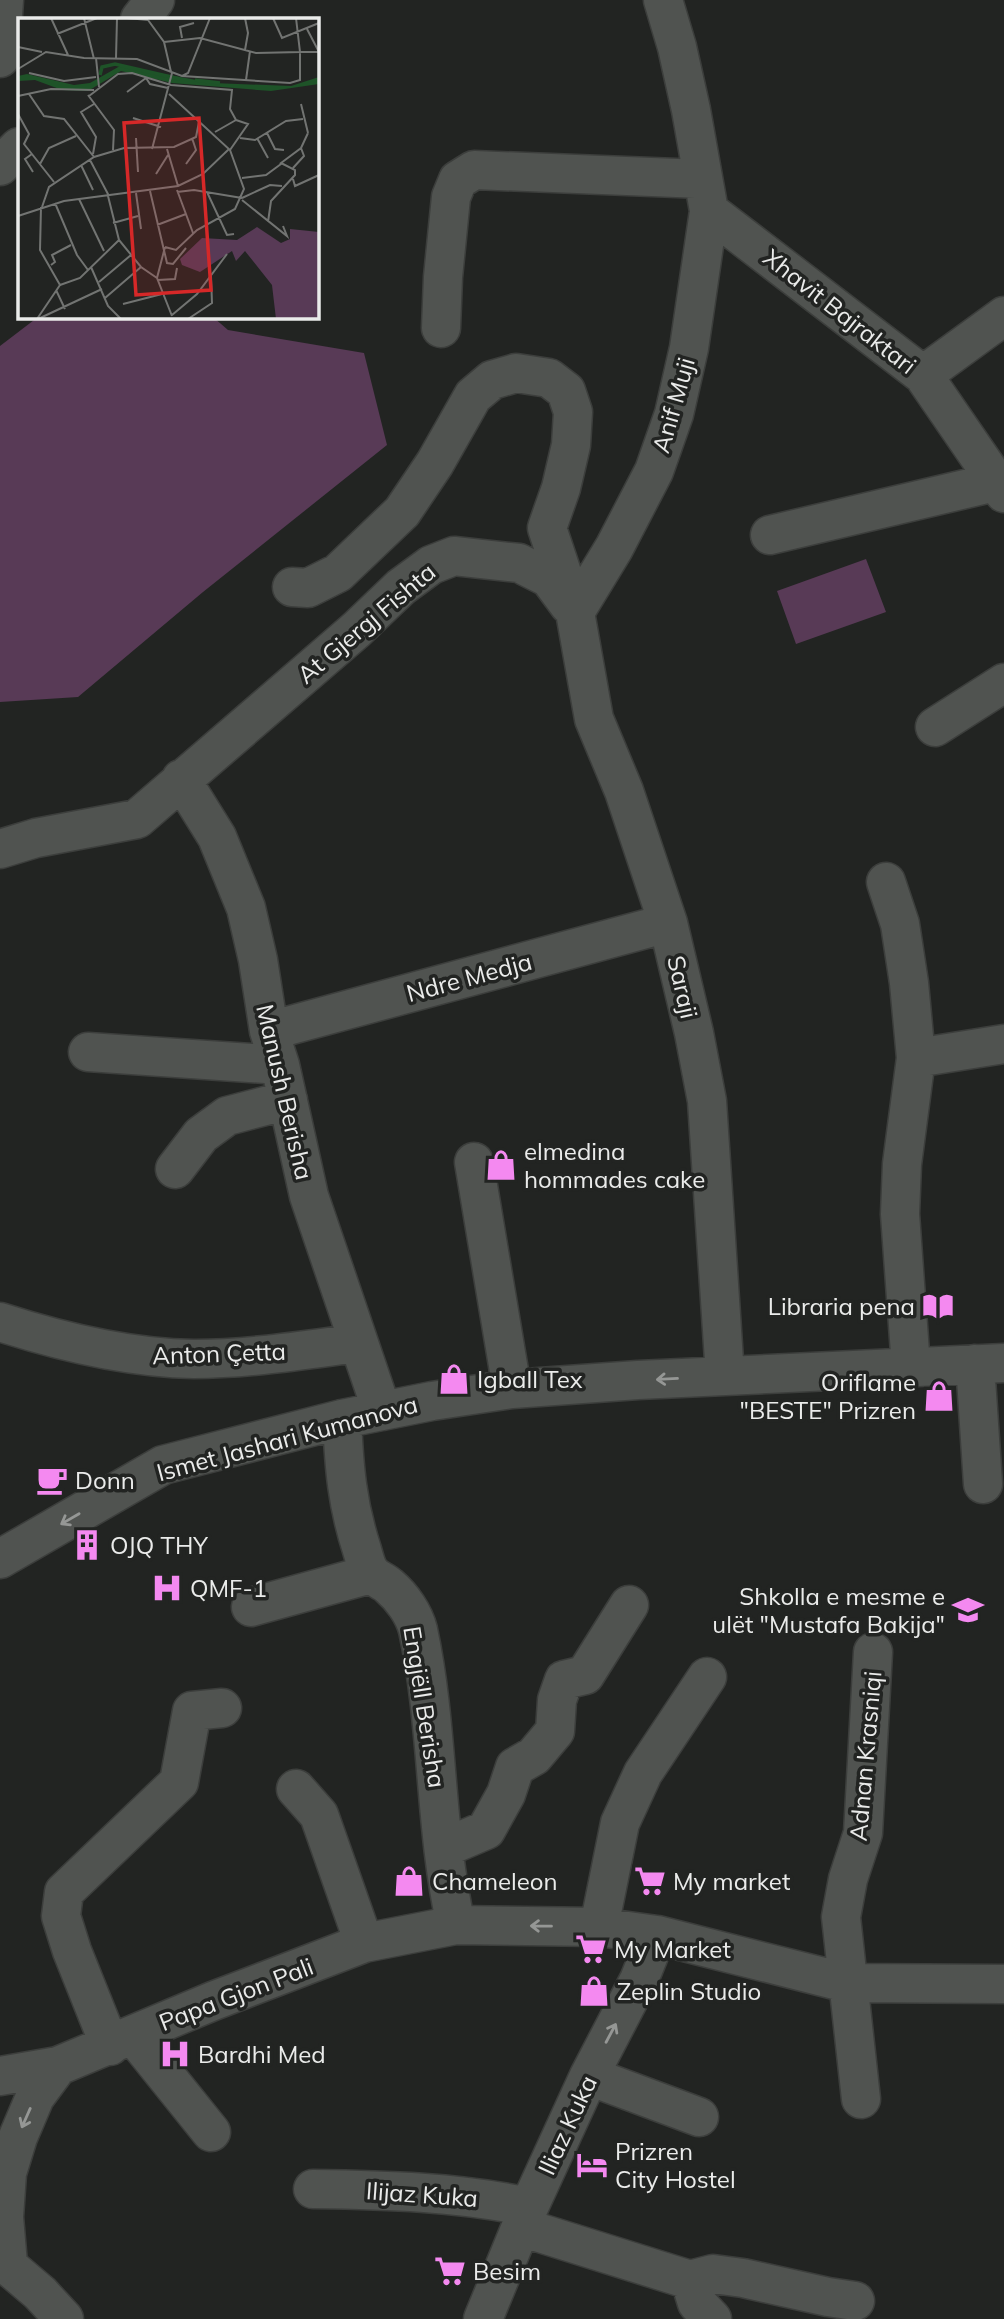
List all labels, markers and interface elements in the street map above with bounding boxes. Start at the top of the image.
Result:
inset map [18,18,318,318]
street label: Xhavit Bajraktari [758,242,922,380]
street label: Anif Muji [645,354,701,456]
street label: At Gjergj Fishta [291,556,441,690]
street label: Ndre Medja [403,946,535,1008]
street label: Saraji [661,953,705,1021]
street label: Manush Berisha [250,1001,320,1183]
place label: elmedina hommades cake [524,1136,705,1194]
shop icon: elmedina hommades cake [484,1148,518,1182]
library icon: Libraria pena [921,1289,955,1323]
place label: Libraria pena [768,1291,915,1321]
street label: Anton Çetta [152,1336,286,1370]
shop icon: Igball Tex [437,1362,471,1396]
place label: Igball Tex [477,1364,583,1394]
place label: Oriflame "BESTE" Prizren [740,1367,916,1425]
one-way arrow [655,1372,678,1385]
shop icon: Oriflame "BESTE" Prizren [922,1379,956,1413]
street label: Ismet Jashari Kumanova [153,1389,421,1487]
cafe icon: Donn [35,1463,69,1497]
place label: Donn [75,1465,135,1495]
one-way arrow [61,1512,81,1526]
building icon: OJQ THY [70,1528,104,1562]
place label: OJQ THY [110,1530,208,1560]
hospital icon: QMF-1 [150,1571,184,1605]
place label: QMF-1 [190,1573,267,1603]
place label: Shkolla e mesme e ulët "Mustafa Bakija" [712,1581,945,1639]
school or university icon: Shkolla e mesme e ulët "Mustafa Bakija" [951,1593,985,1627]
street label: Engjëll Berisha [397,1624,453,1790]
street label: Adnan Krasniqi [843,1670,887,1842]
shop icon: Chameleon [392,1864,426,1898]
supermarket icon: My market [633,1864,667,1898]
place label: Chameleon [432,1866,558,1896]
place label: My market [673,1866,790,1896]
one-way arrow [529,1919,552,1933]
supermarket icon: My Market [574,1932,608,1966]
place label: My Market [614,1934,731,1964]
street label: Papa Gjon Pali [155,1951,317,2037]
shop icon: Zeplin Studio [577,1974,611,2008]
place label: Zeplin Studio [617,1976,761,2006]
one-way arrow [605,2024,619,2044]
hospital icon: Bardhi Med [158,2037,192,2071]
place label: Bardhi Med [198,2039,326,2069]
street label: Iliaz Kuka [531,2071,603,2179]
one-way arrow [19,2107,32,2128]
place label: Prizren City Hostel [615,2136,736,2194]
hotel icon: Prizren City Hostel [575,2148,609,2182]
street label: Ilijaz Kuka [365,2175,479,2213]
supermarket icon: Besim [433,2254,467,2288]
place label: Besim [473,2256,541,2286]

